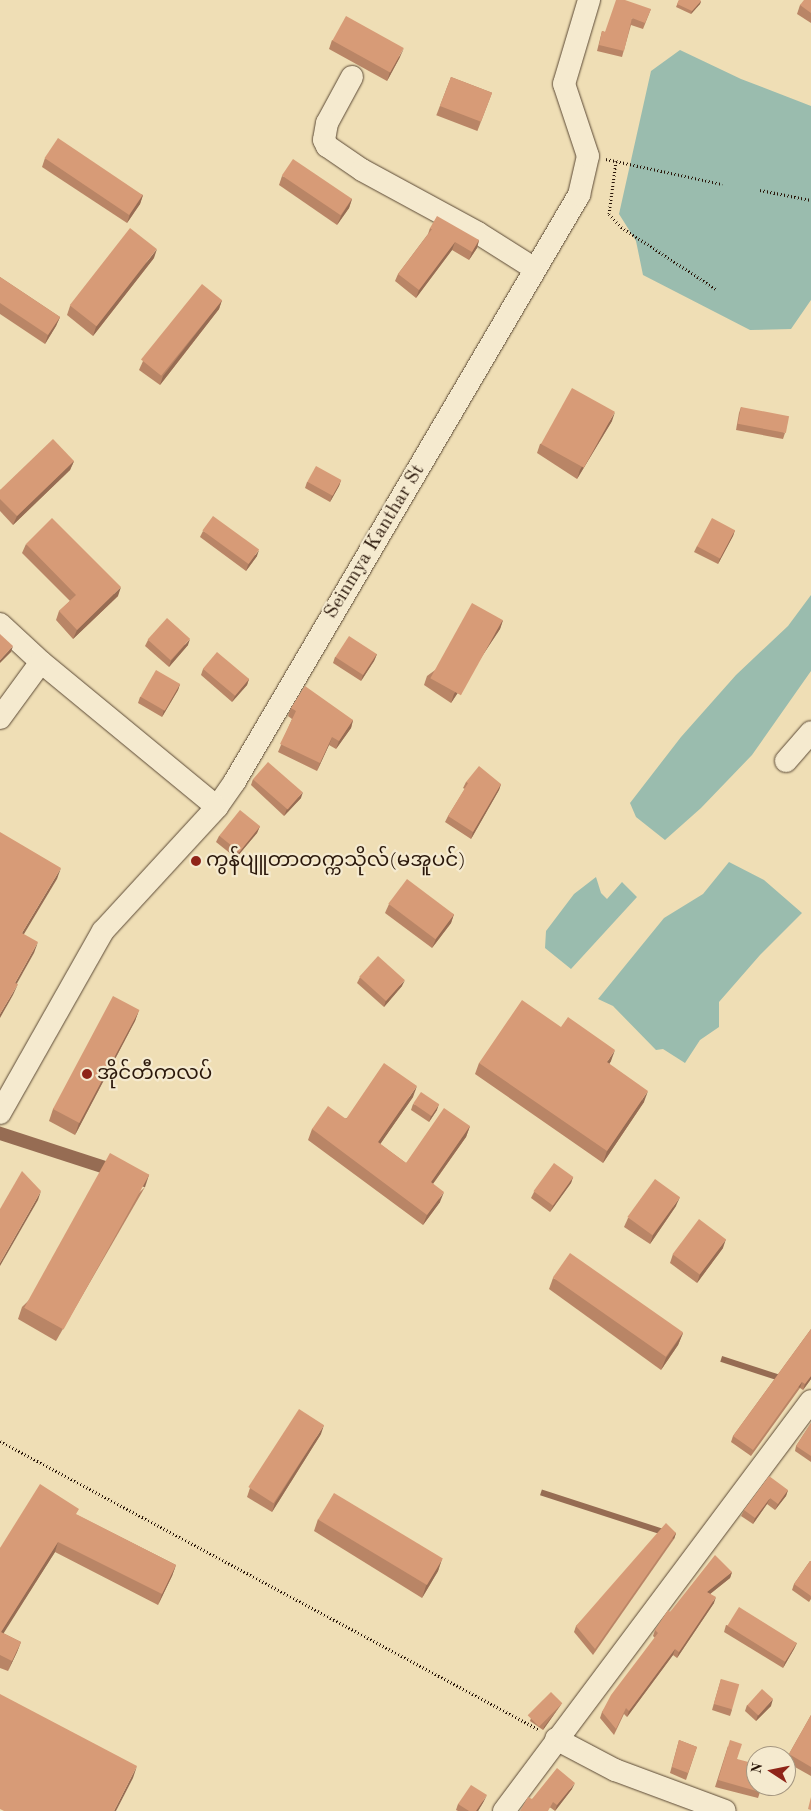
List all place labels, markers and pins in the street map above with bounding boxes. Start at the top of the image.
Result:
place label: ကွန်ပျူတာတက္ကသိုလ်(မအူပင်) [206,849,466,873]
marker: ကွန်ပျူတာတက္ကသိုလ်(မအူပင်) [190,855,202,867]
place label: အိုင်တီကလပ် [97,1062,212,1086]
marker: အိုင်တီကလပ် [81,1068,93,1080]

